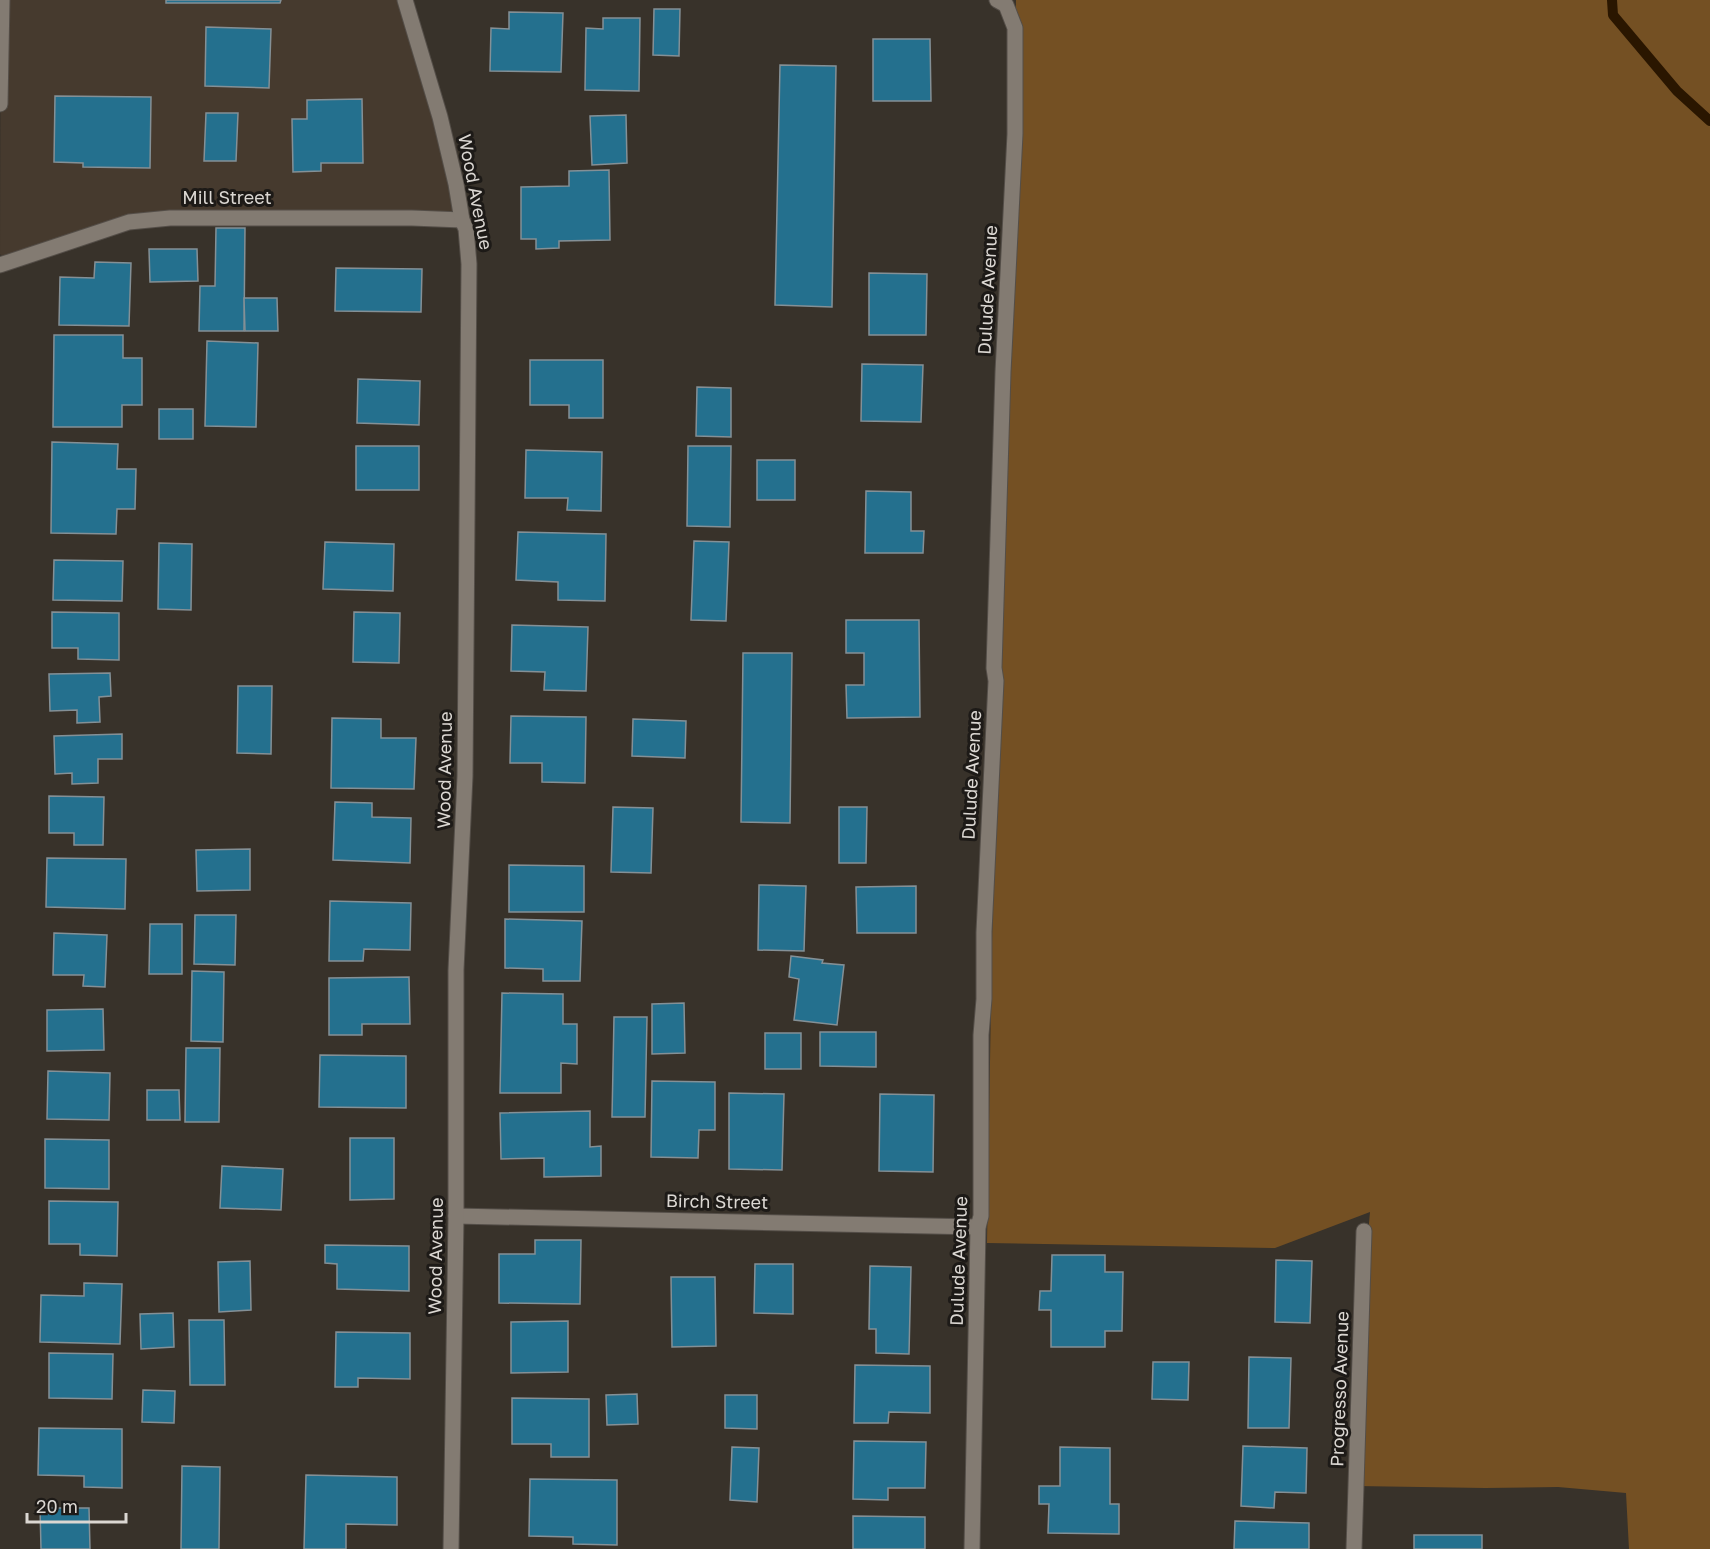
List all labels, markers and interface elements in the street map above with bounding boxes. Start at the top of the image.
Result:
street label: Wood Avenue [454,132,498,251]
street label: Mill Street [182,186,272,208]
street label: Dulude Avenue [973,225,1001,355]
street label: Dulude Avenue [957,710,985,840]
street label: Wood Avenue [432,711,456,829]
street label: Birch Street [666,1189,768,1213]
street label: Dulude Avenue [945,1196,971,1326]
street label: Wood Avenue [423,1197,447,1315]
street label: Progresso Avenue [1325,1311,1353,1467]
scale bar [27,1486,126,1524]
text: 20 m [36,1495,78,1517]

